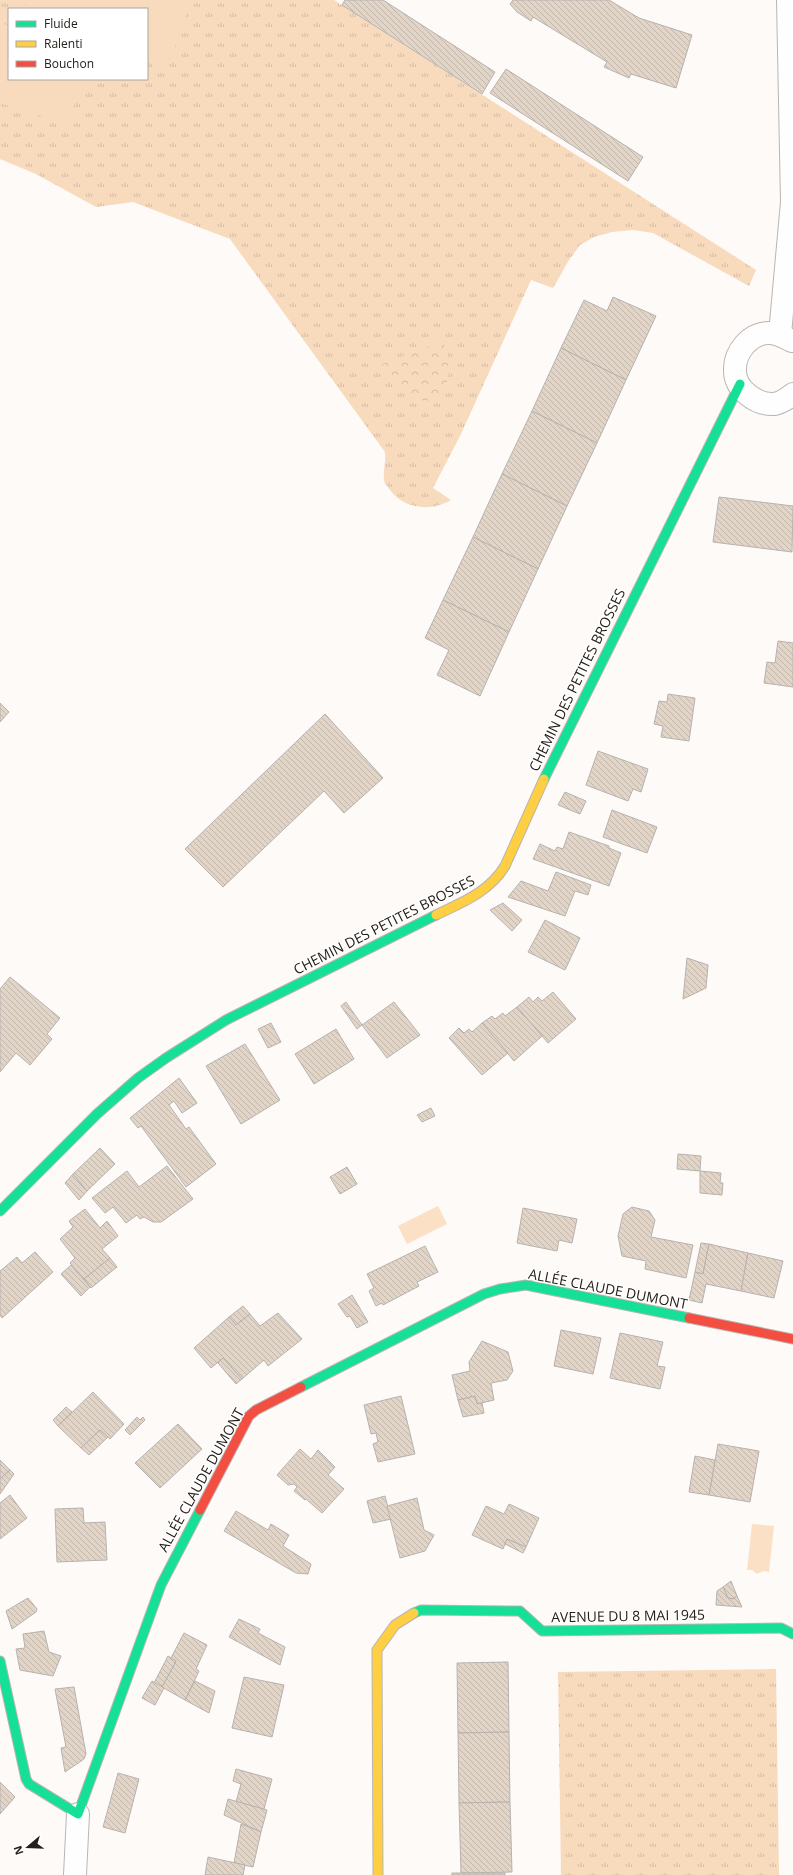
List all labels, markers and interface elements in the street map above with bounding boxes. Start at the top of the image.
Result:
legend [8,8,148,80]
text: Fluide [44,15,78,32]
text: Ralenti [44,35,83,52]
text: Bouchon [44,55,94,72]
street label: CHEMIN DES PETITES BROSSES [524,585,629,774]
street label: CHEMIN DES PETITES BROSSES [290,870,478,979]
street label: ALLÉE CLAUDE DUMONT [527,1264,689,1313]
street label: ALLÉE CLAUDE DUMONT [153,1404,248,1555]
street label: AVENUE DU 8 MAI 1945 [551,1605,705,1626]
north arrow [8,1827,48,1867]
text: N [10,1844,27,1857]

